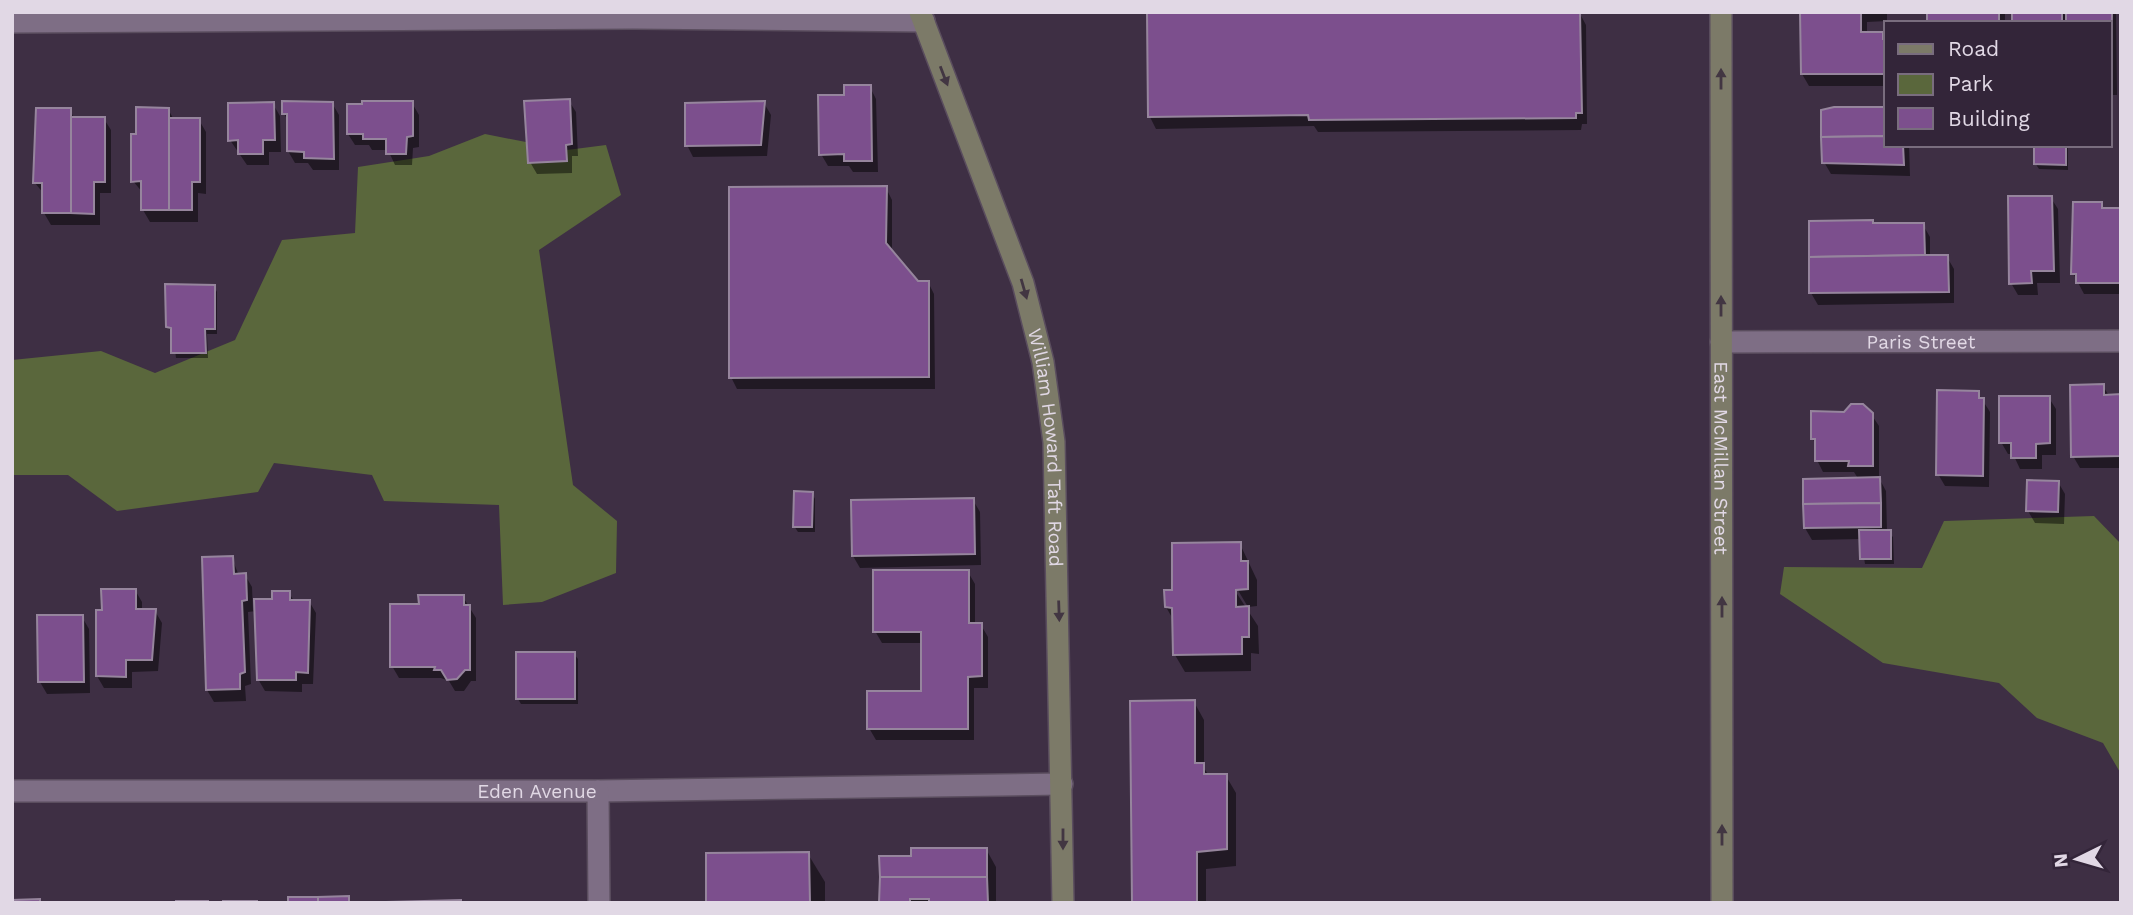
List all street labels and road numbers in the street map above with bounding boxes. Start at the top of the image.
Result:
street label: William Howard Taft Road [1023,326,1068,567]
street label: Paris Street [1867,330,1976,353]
street label: East McMillan Street [1710,361,1733,555]
street label: Eden Avenue [477,780,597,803]

